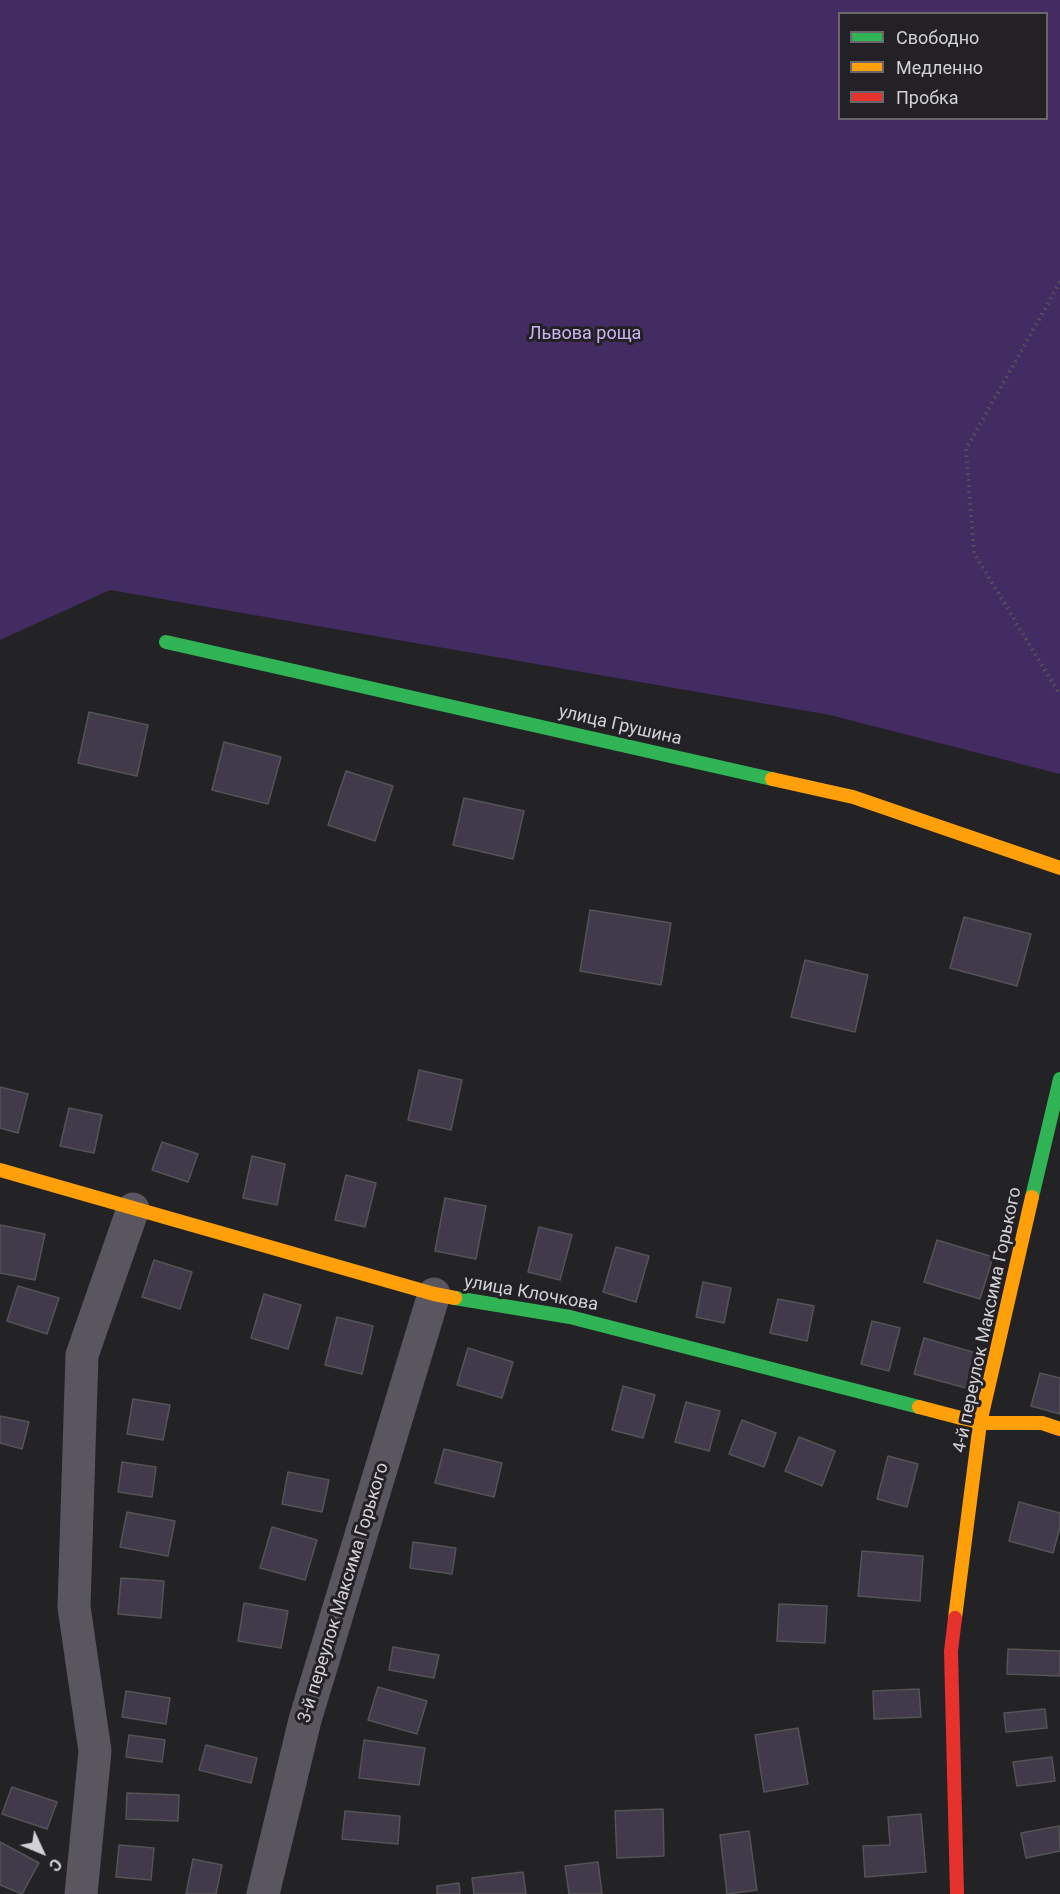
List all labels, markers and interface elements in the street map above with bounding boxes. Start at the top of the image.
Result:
legend [838,12,1048,120]
text: Свободно [896,27,979,48]
text: Медленно [896,57,983,78]
text: Пробка [896,87,959,108]
park label: Львова роща [529,323,641,345]
street label: улица Грушина [556,701,684,751]
street label: 4-й переулок Максима Горького [949,1185,1027,1455]
street label: улица Клочкова [462,1272,600,1316]
street label: 3-й переулок Максима Горького [294,1460,394,1726]
north arrow [12,1822,72,1882]
text: С [45,1854,66,1875]

